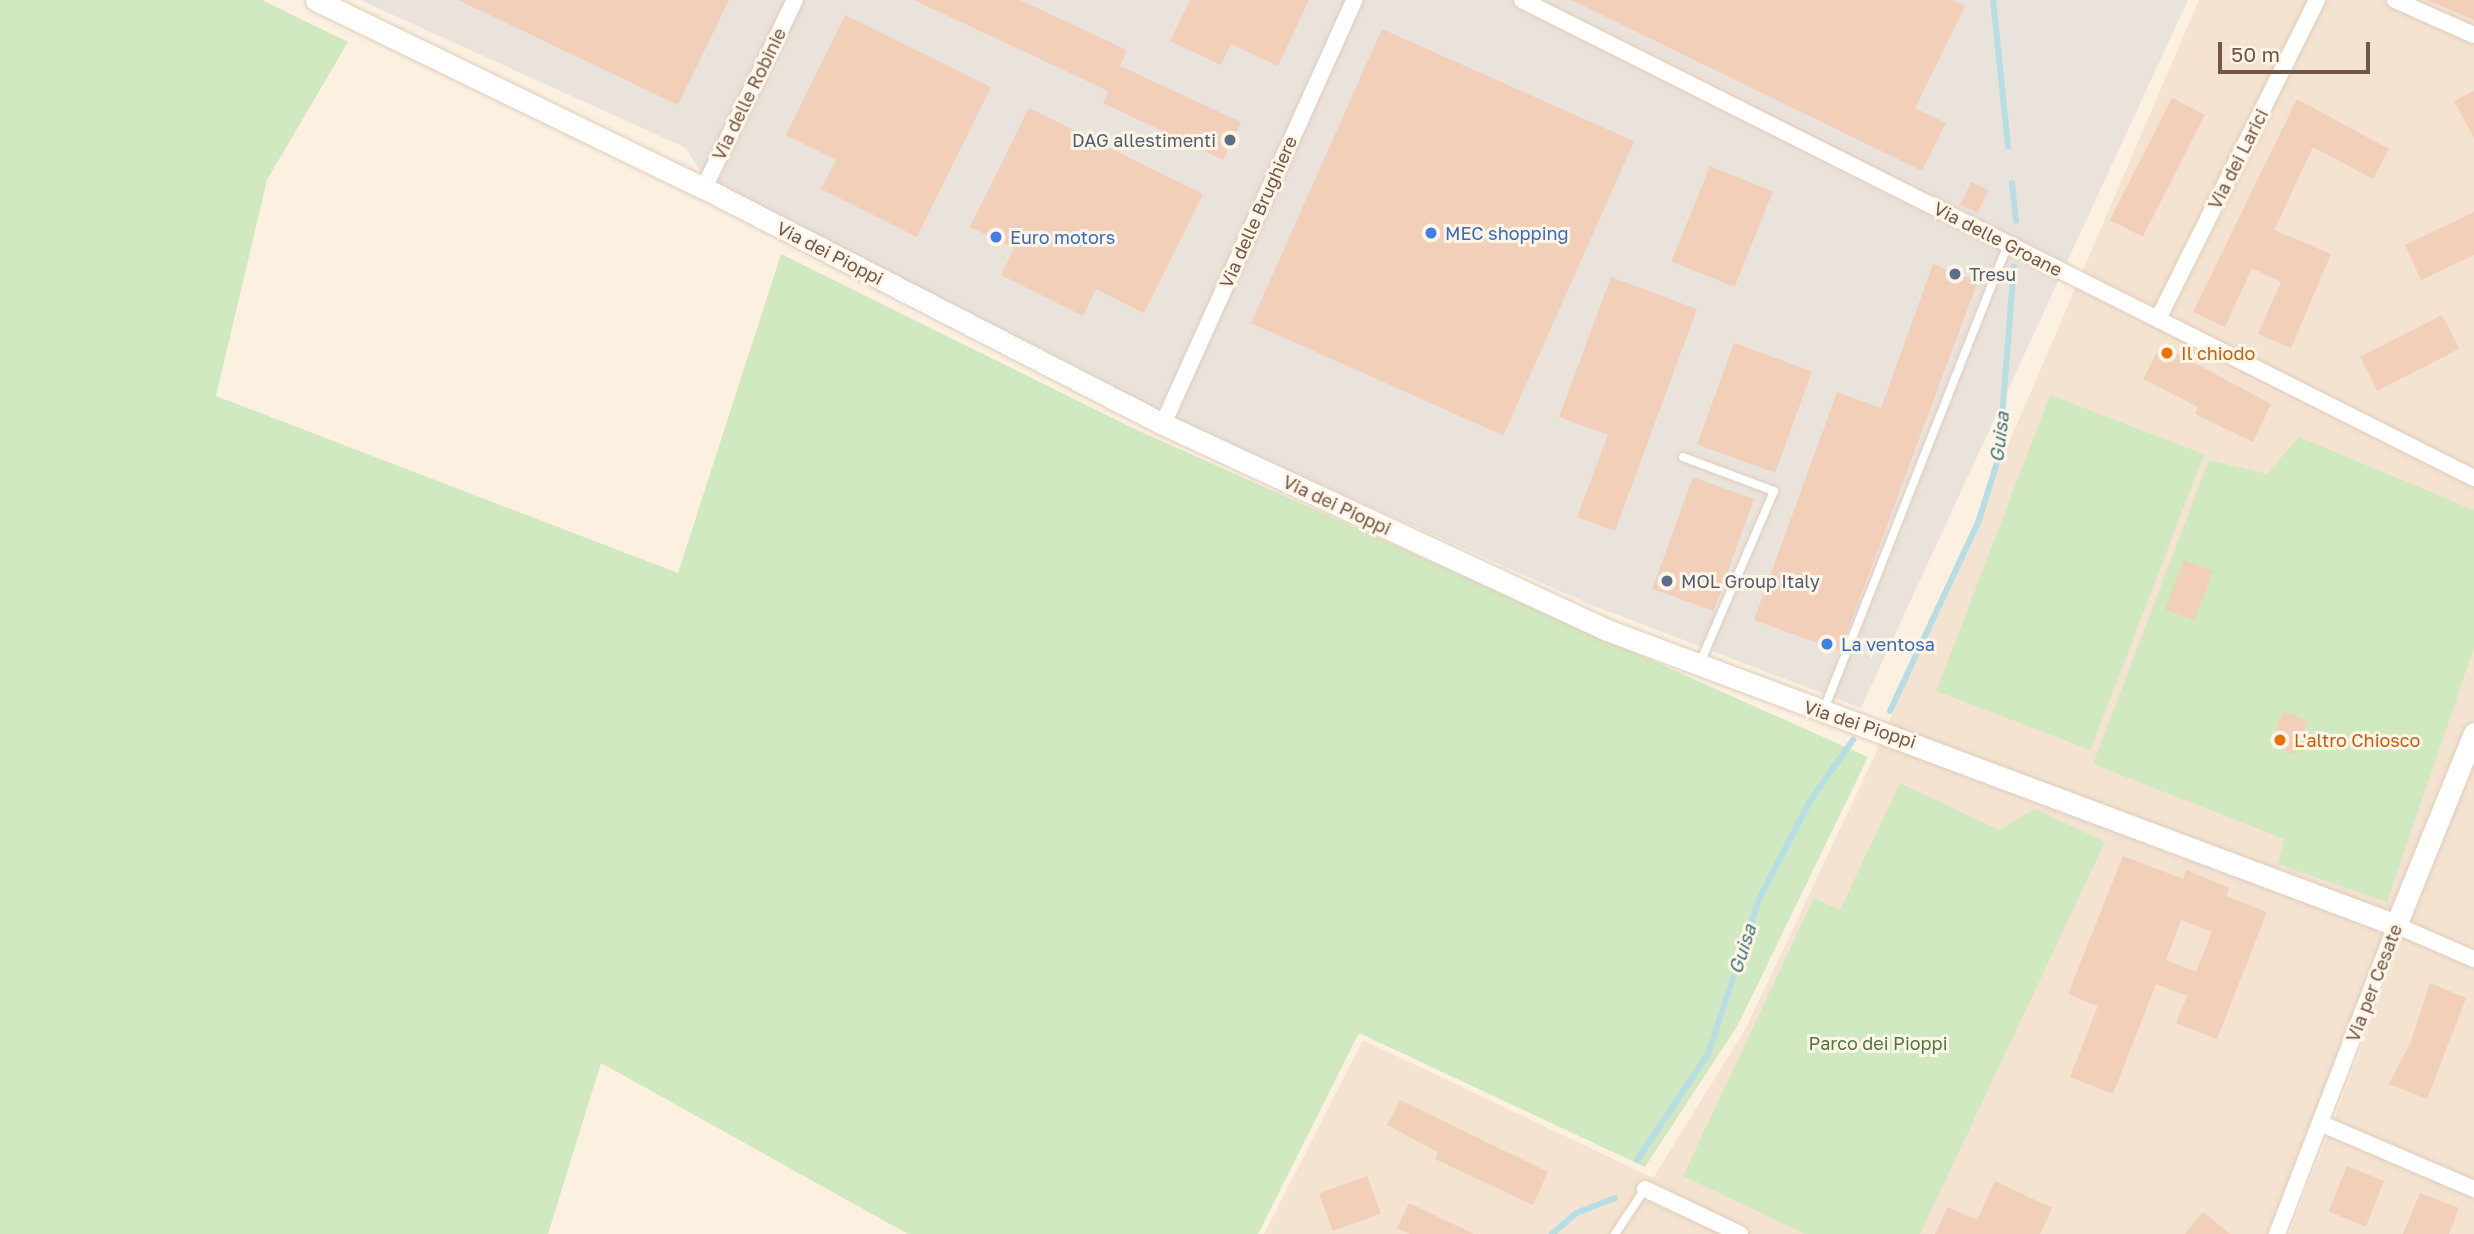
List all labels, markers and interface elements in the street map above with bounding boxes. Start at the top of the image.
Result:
street label: Via delle Robinie [708,24,790,164]
scale bar [2222,28,2374,72]
text: 50 m [2231,41,2280,67]
street label: Via dei Larici [2204,105,2272,213]
place label: DAG allestimenti [1072,129,1216,151]
marker: DAG allestimenti [1222,132,1238,148]
street label: Via delle Brughiere [1215,133,1301,291]
street label: Via delle Groane [1930,197,2066,281]
street label: Via dei Pioppi [773,217,887,289]
place label: MEC shopping [1445,222,1569,244]
marker: MEC shopping [1423,225,1439,241]
place label: Euro motors [1010,226,1115,248]
marker: Euro motors [988,229,1004,245]
place label: Tresu [1969,263,2016,285]
marker: Tresu [1947,266,1963,282]
place label: Il chiodo [2181,342,2255,364]
marker: Il chiodo [2159,345,2175,361]
water label: Guisa [1985,410,2013,464]
street label: Via dei Pioppi [1280,471,1394,539]
place label: MOL Group Italy [1681,570,1820,592]
marker: MOL Group Italy [1659,573,1675,589]
place label: La ventosa [1841,633,1935,655]
marker: La ventosa [1819,636,1835,652]
street label: Via dei Pioppi [1801,696,1919,752]
place label: L'altro Chiosco [2294,729,2420,751]
marker: L'altro Chiosco [2272,732,2288,748]
water label: Guisa [1723,921,1761,977]
street label: Via per Cesate [2342,921,2406,1045]
park label: Parco dei Pioppi [1809,1032,1947,1054]

